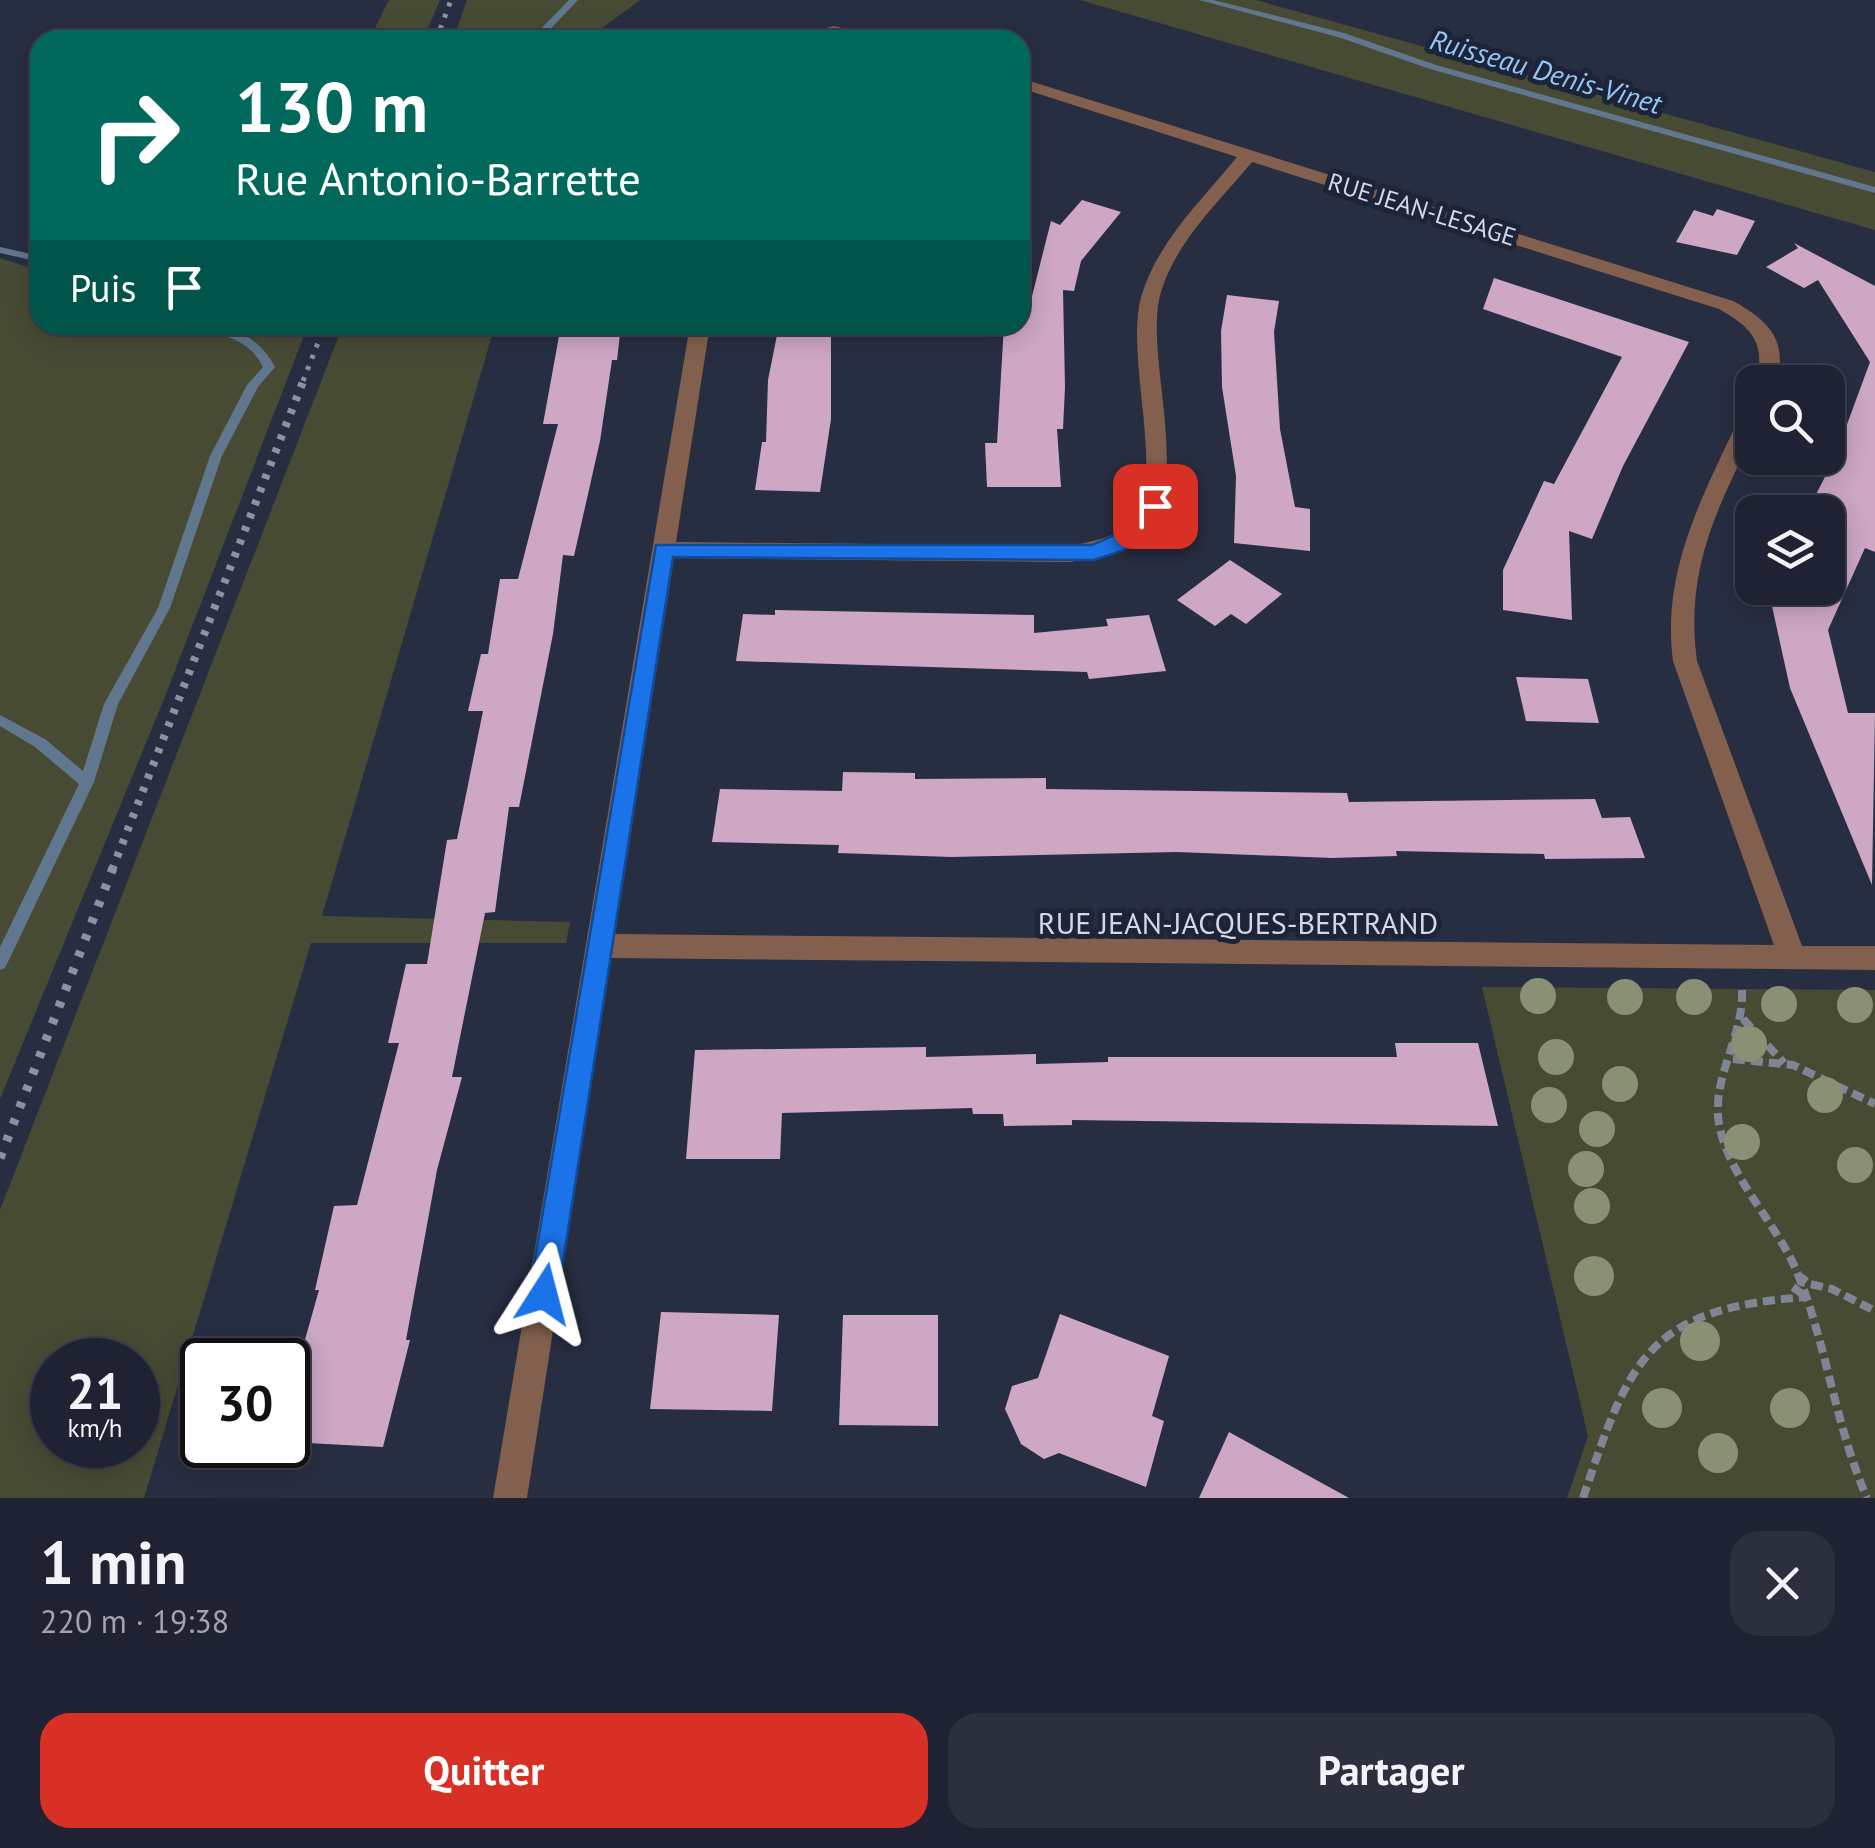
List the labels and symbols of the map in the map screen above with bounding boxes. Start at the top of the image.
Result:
water label: Ruisseau Denis-Vinet [1426,20,1667,122]
street label: RUE JEAN-LESAGE [1324,165,1520,253]
pin [1113,464,1198,549]
street label: RUE JEAN-JACQUES-BERTRAND [1038,903,1438,942]
position arrow [492,1242,596,1346]
speed limit sign: 30 [180,1338,310,1468]

